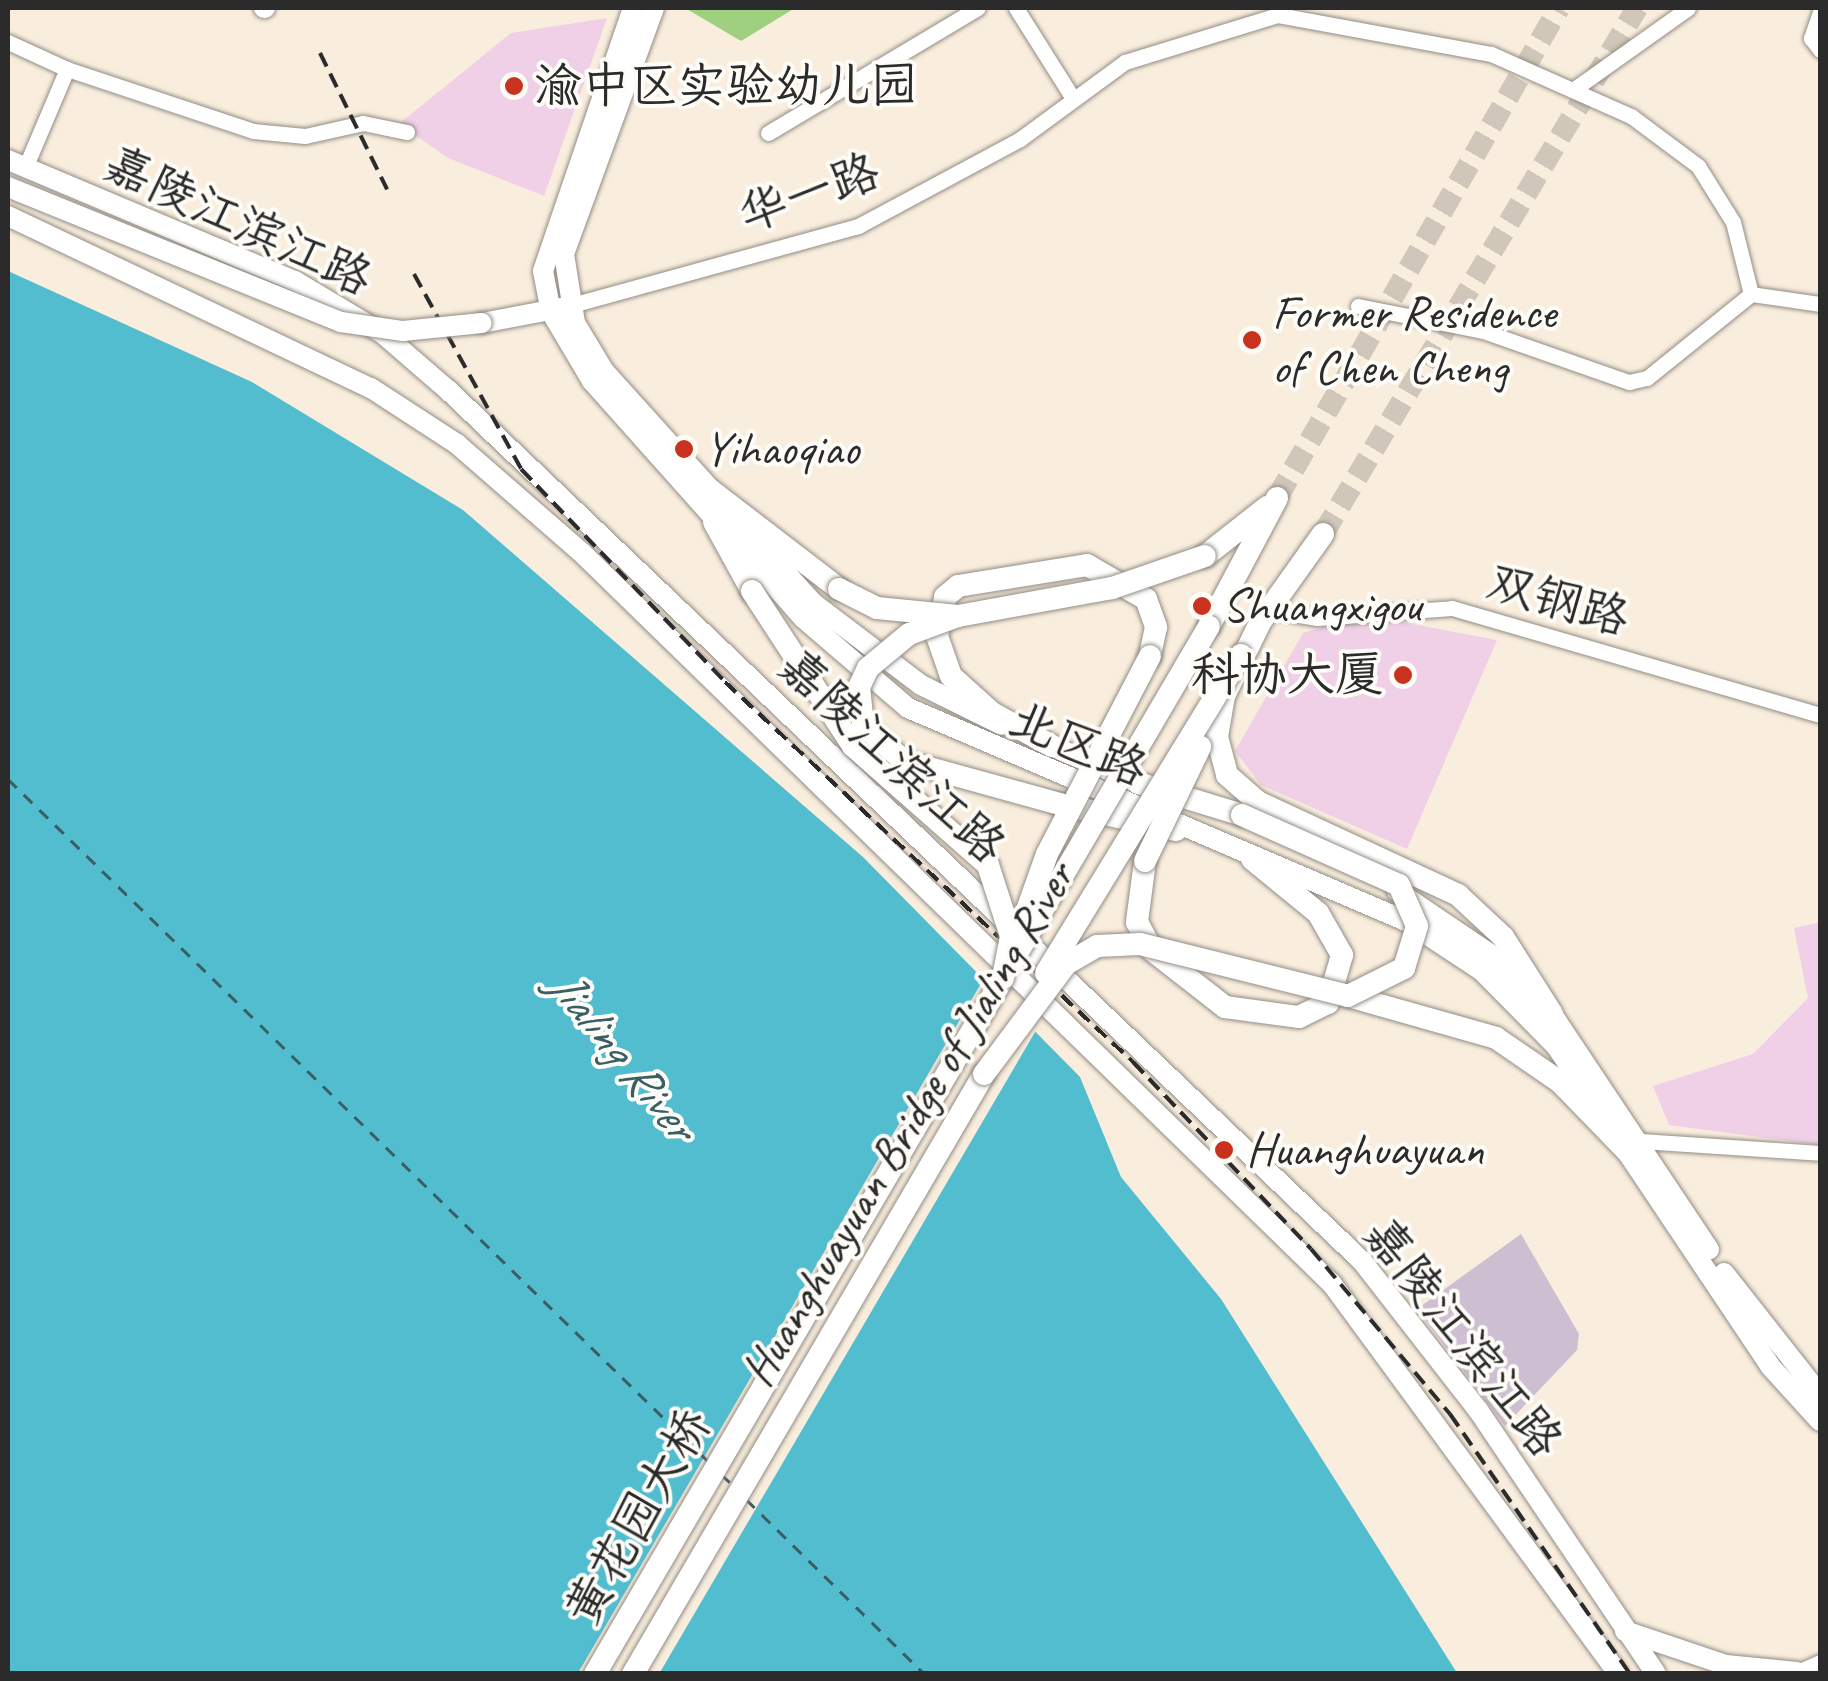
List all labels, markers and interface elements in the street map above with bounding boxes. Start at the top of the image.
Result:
place label: 渝中区实验幼儿园 [534,57,918,115]
marker: 渝中区实验幼儿园 [503,75,525,97]
street label: 嘉陵江滨江路 [95,134,381,308]
street label: 华一路 [732,142,886,244]
place label: Former Residence of Chen Cheng [1272,283,1556,396]
marker: Former Residence of Chen Cheng [1241,329,1263,351]
place label: Yihaoqiao [704,420,859,478]
marker: Yihaoqiao [673,438,695,460]
street label: 双钢路 [1481,552,1635,648]
place label: Shuangxigou [1222,577,1421,635]
marker: Shuangxigou [1191,595,1213,617]
street label: 嘉陵江滨江路 [767,637,1017,875]
place label: 科协大厦 [1191,646,1383,704]
marker: 科协大厦 [1392,664,1414,686]
street label: 北区路 [1000,689,1156,799]
street label: Huanghuayuan Bridge of Jialing River [729,852,1087,1396]
water label: Jialing River [535,956,709,1152]
place label: Huanghuayuan [1246,1121,1484,1179]
marker: Huanghuayuan [1211,1137,1237,1163]
street label: 嘉陵江滨江路 [1352,1206,1574,1468]
street label: 黄花园大桥 [553,1399,723,1635]

